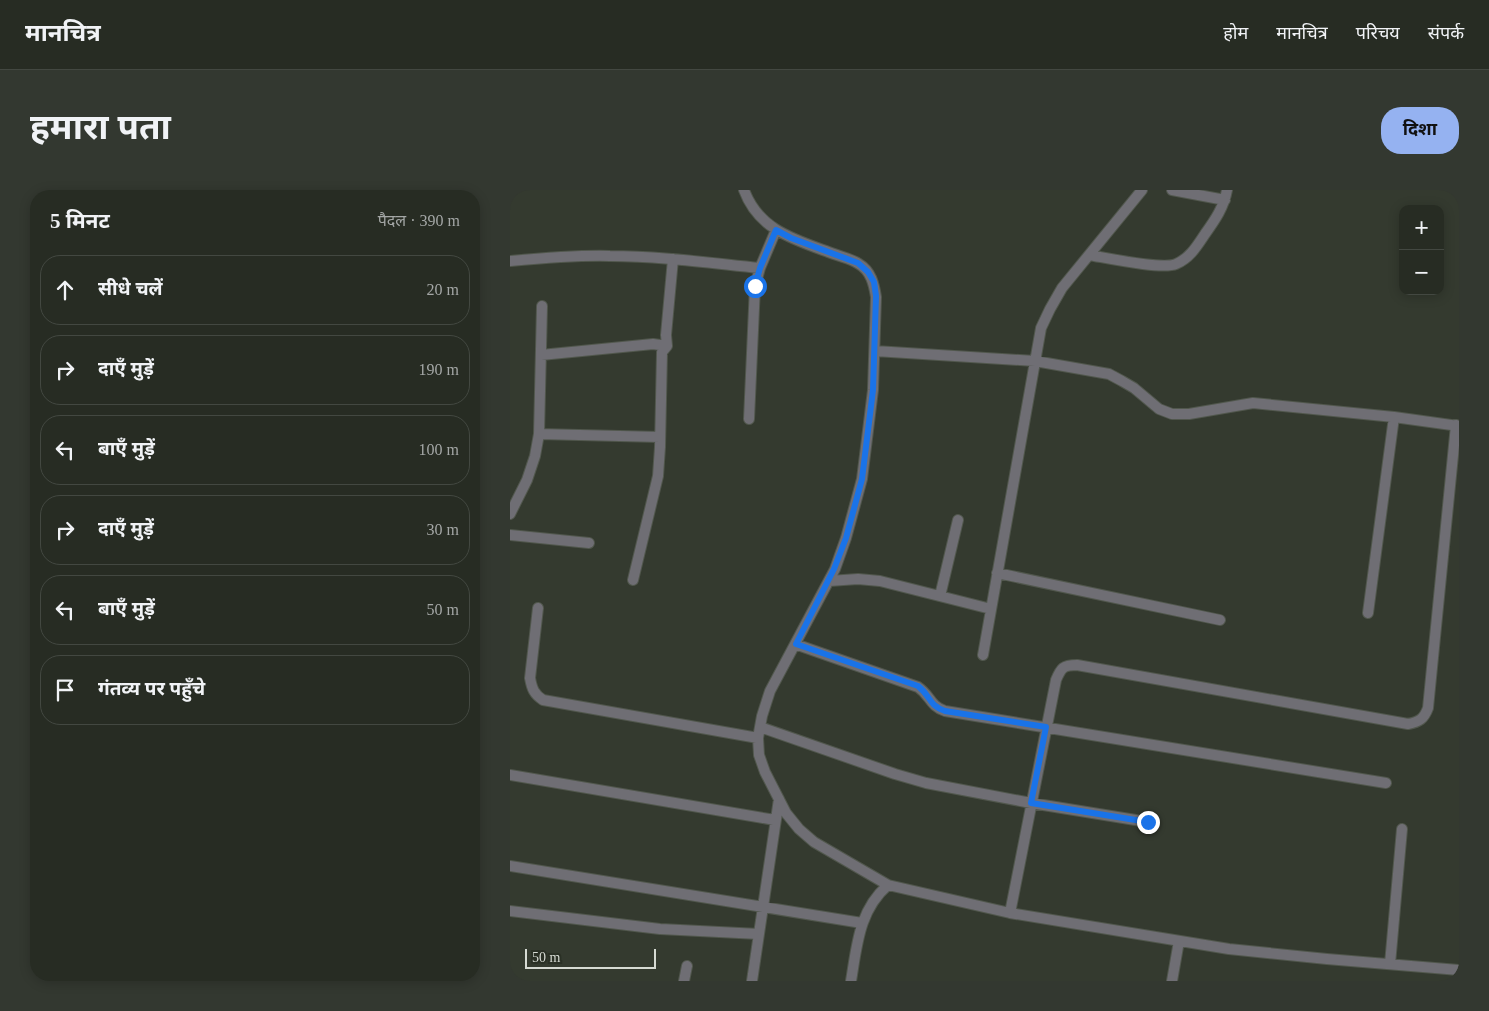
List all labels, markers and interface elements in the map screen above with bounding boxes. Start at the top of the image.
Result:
text: मानचित्र [25,20,101,46]
text: होम [1223,23,1248,43]
text: मानचित्र [1276,23,1328,43]
text: परिचय [1356,23,1400,43]
text: संपर्क [1428,23,1464,43]
button: दिशा [1381,107,1459,154]
text: हमारा पता [30,108,171,147]
map controls [1399,205,1444,295]
button: + [1399,205,1444,250]
text: 5 मिनट [50,209,110,233]
text: पैदल · 390 m [378,212,460,229]
button: − [1399,250,1444,295]
route start [744,275,767,298]
icon: ahead [51,276,79,304]
text: सीधे चलें [98,278,163,299]
text: 20 m [427,281,459,298]
icon: right [51,356,79,384]
text: दाएँ मुड़ें [98,358,154,379]
text: 190 m [419,361,459,378]
icon: left [51,436,79,464]
text: बाएँ मुड़ें [98,438,155,459]
text: 100 m [419,441,459,458]
icon: right [51,516,79,544]
text: दाएँ मुड़ें [98,518,154,539]
text: 30 m [427,521,459,538]
icon: left [51,596,79,624]
text: बाएँ मुड़ें [98,598,155,619]
text: 50 m [427,601,459,618]
icon: arrive [51,676,79,704]
text: गंतव्य पर पहुँचे [98,678,205,699]
route end [1137,811,1160,834]
scale bar [525,946,656,969]
text: 50 m [532,950,560,965]

